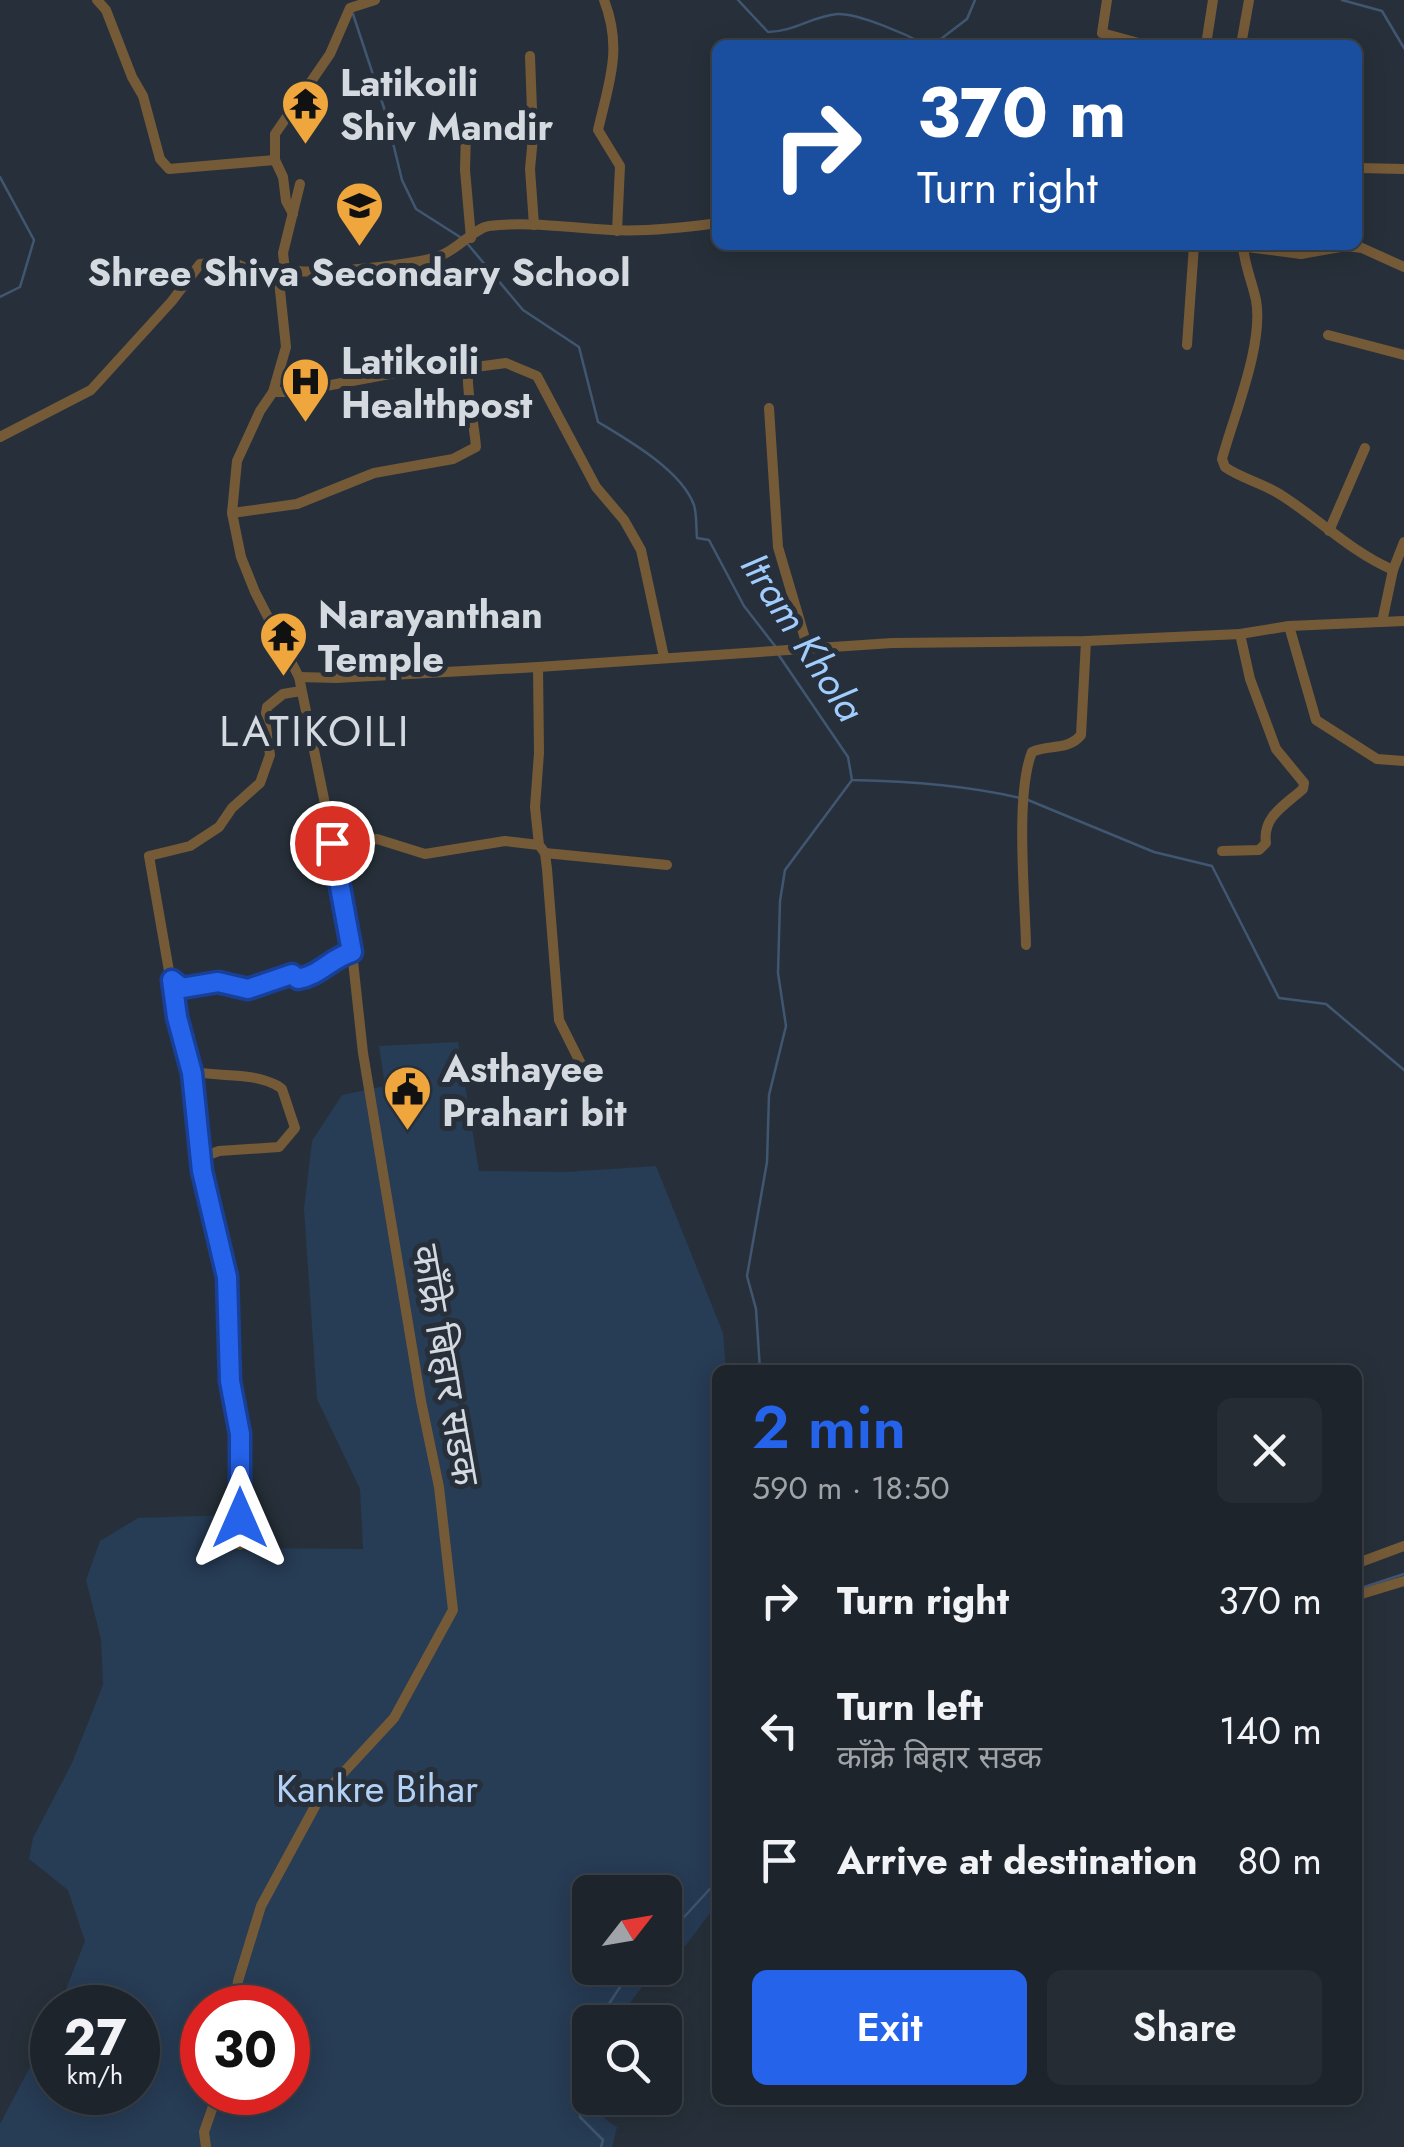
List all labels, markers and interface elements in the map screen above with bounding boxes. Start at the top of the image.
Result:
place label: Latikoili Shiv Mandir [340,55,553,154]
text: 370 m [917,62,1126,163]
temple icon: Latikoili Shiv Mandir [279,78,331,146]
icon: right [752,80,882,210]
text: Turn right [917,155,1098,220]
school or university icon: Shree Shiva Secondary School [333,180,385,248]
place label: Shree Shiva Secondary School [88,245,630,300]
place label: Latikoili Healthpost [341,333,532,432]
hospital icon: Latikoili Healthpost [280,356,332,424]
water label: Itram Khola [727,541,879,733]
place label: Narayanthan Temple [318,587,543,686]
temple icon: Narayanthan Temple [257,610,309,678]
district label: LATIKOILI [219,701,411,762]
pin [290,801,375,886]
icon: arrive [305,816,360,871]
place label: Asthayee Prahari bit [441,1041,627,1140]
public building icon: Asthayee Prahari bit [381,1064,433,1132]
street label: काँक्रे बिहार सडक [398,1240,494,1490]
text: 2 min [752,1384,906,1471]
button: close [1217,1398,1322,1503]
text: 590 m · 18:50 [752,1465,950,1511]
position arrow [188,1466,292,1570]
icon: right [752,1573,807,1628]
text: Turn right [837,1573,1009,1628]
text: 370 m [1218,1573,1322,1628]
text: Turn left [837,1679,983,1734]
icon: left [752,1703,807,1758]
text: 140 m [1219,1703,1322,1758]
text: काँक्रे बिहार सडक [837,1734,1042,1780]
park label: Kankre Bihar [276,1761,478,1816]
icon: arrive [752,1833,807,1888]
text: Arrive at destination [837,1833,1198,1888]
text: 80 m [1237,1833,1322,1888]
north arrow [572,1875,682,1985]
map controls [572,1875,682,2115]
button: Exit [752,1970,1027,2085]
button: Share [1047,1970,1322,2085]
speed limit sign: 30 [180,1985,310,2115]
text: 27 [64,2001,126,2074]
button: search [572,2005,682,2115]
text: km/h [67,2057,123,2093]

